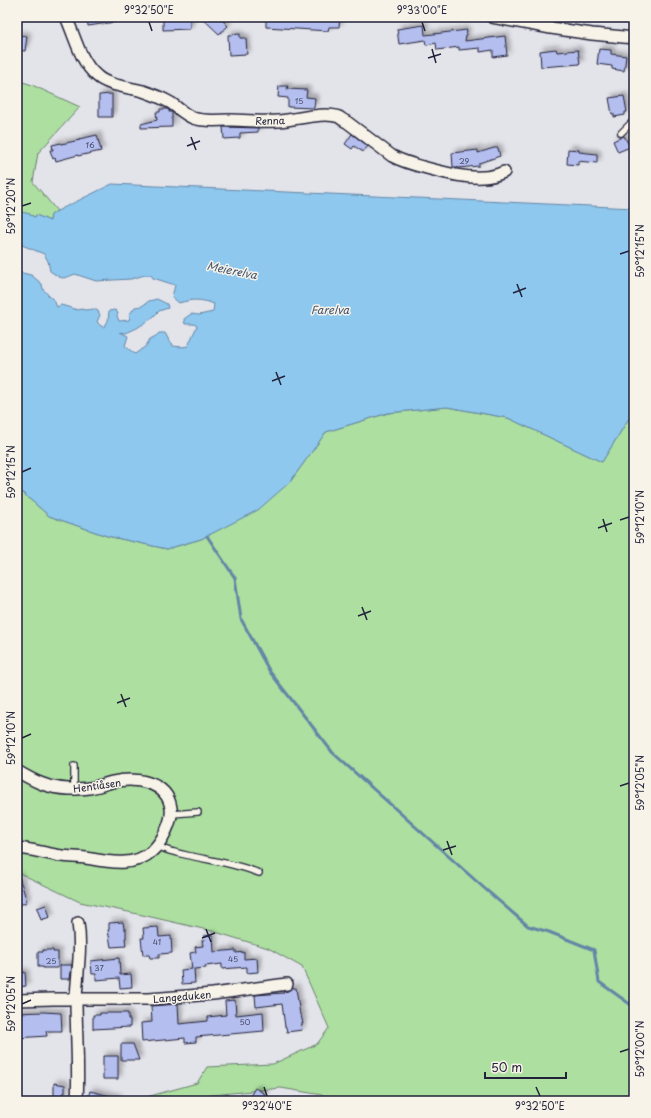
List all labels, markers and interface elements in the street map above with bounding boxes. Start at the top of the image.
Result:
text: 9°32'50"E [124,2,174,17]
text: 9°33'00"E [397,2,447,17]
house number: 15 [295,95,303,107]
street label: Renna [255,112,286,128]
house number: 16 [85,139,95,151]
house number: 29 [459,155,469,167]
text: 59°12'20"N [3,177,18,234]
text: 59°12'15"N [632,224,647,278]
water label: Meierelva [206,257,259,283]
water label: Farelva [311,301,350,318]
text: 59°12'15"N [3,445,18,499]
text: 59°12'10"N [632,490,647,544]
text: 59°12'10"N [3,711,18,765]
text: 59°12'05"N [632,755,647,811]
street label: Hentiåsen [72,774,122,796]
house number: 41 [153,936,161,948]
house number: 45 [228,953,238,965]
house number: 25 [46,955,56,967]
house number: 37 [94,962,104,974]
text: 59°12'05"N [3,976,18,1032]
street label: Langeduken [152,986,212,1006]
house number: 50 [240,1016,251,1028]
text: 59°12'00"N [632,1020,647,1078]
scale bar [485,1054,566,1080]
text: 50 m [491,1058,522,1076]
text: 9°32'40"E [242,1098,292,1113]
text: 9°32'50"E [515,1098,565,1113]

